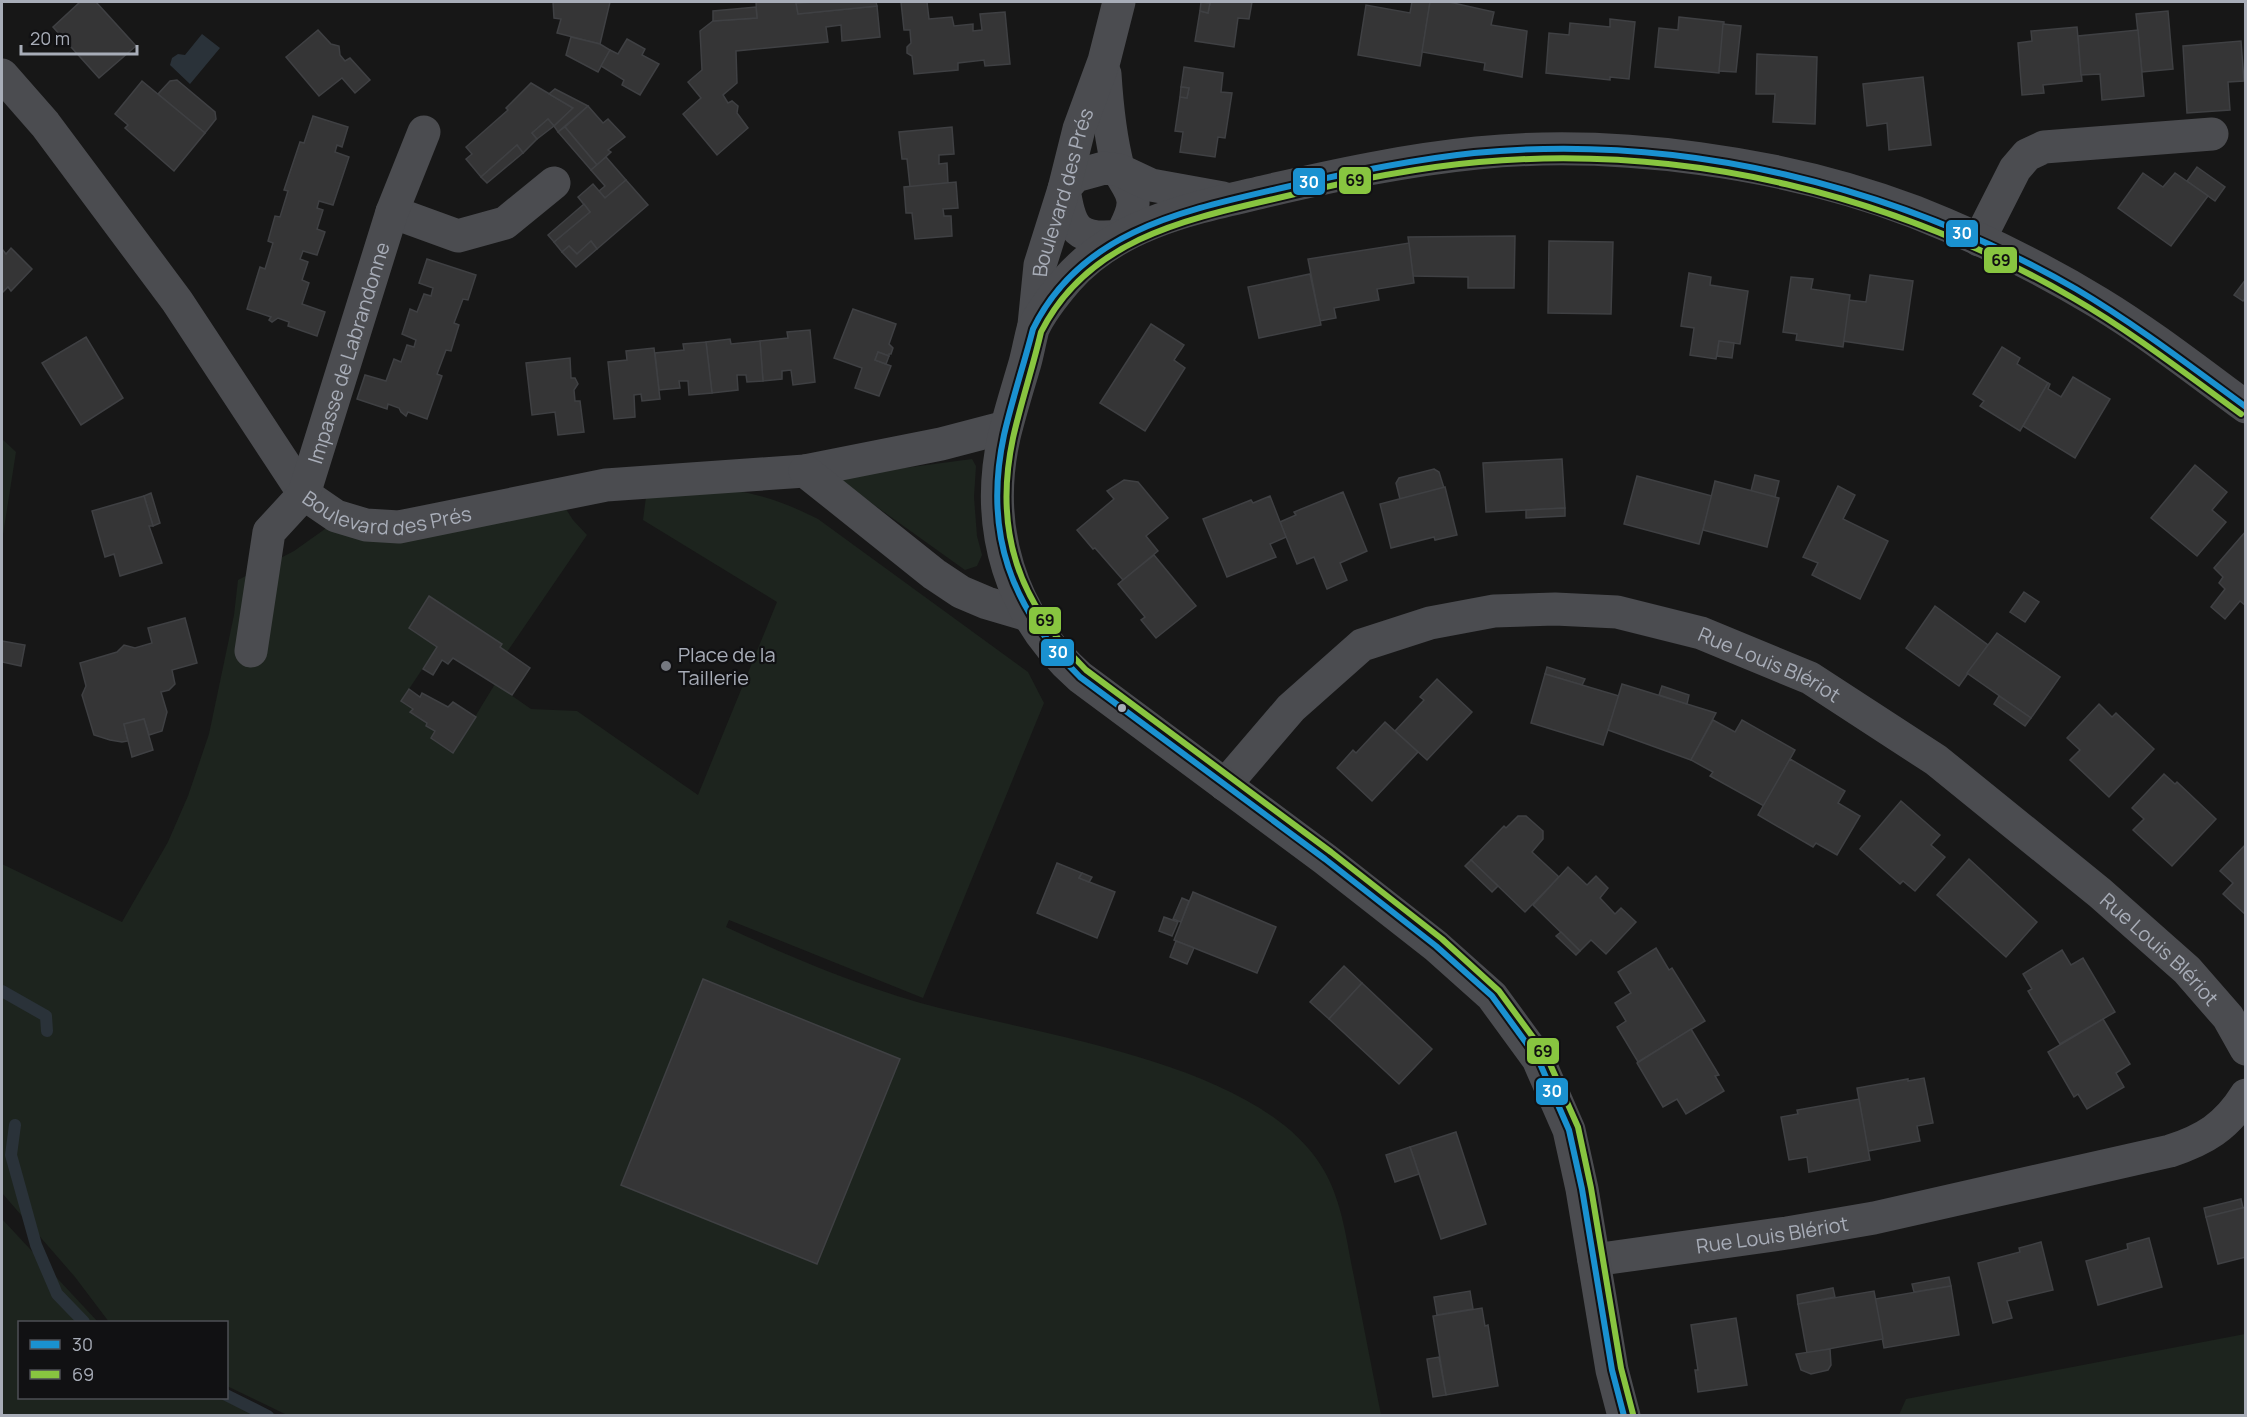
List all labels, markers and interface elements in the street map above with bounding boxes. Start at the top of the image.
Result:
scale bar [21,18,136,56]
text: 20 m [30,26,70,50]
street label: Boulevard des Prés [1025,104,1099,278]
line badge: 69 [1338,166,1372,195]
line badge: 30 [1292,167,1326,196]
text: 69 [1345,169,1365,191]
text: 30 [1299,171,1319,193]
line badge: 30 [1945,219,1979,248]
text: 30 [1952,222,1972,244]
street label: Impasse de Labrandonne [301,238,395,467]
line badge: 69 [1983,246,2018,274]
text: 69 [1991,249,2011,271]
street label: Boulevard des Prés [298,484,474,541]
line badge: 69 [1028,606,1062,635]
text: 69 [1035,609,1055,631]
street label: Rue Louis Blériot [1694,620,1846,708]
line badge: 30 [1040,638,1075,667]
place label: Place de la Taillerie [678,641,776,691]
text: 30 [1048,641,1068,663]
marker: Place de la Taillerie [659,659,673,673]
unlabelled marker [1116,702,1128,714]
street label: Rue Louis Blériot [2095,886,2225,1011]
line badge: 69 [1526,1037,1560,1065]
text: 69 [1533,1040,1553,1062]
line badge: 30 [1535,1077,1569,1106]
text: 30 [1542,1080,1562,1102]
street label: Rue Louis Blériot [1694,1209,1850,1259]
legend [18,1321,228,1399]
text: 30 [72,1332,93,1356]
text: 69 [72,1362,94,1386]

